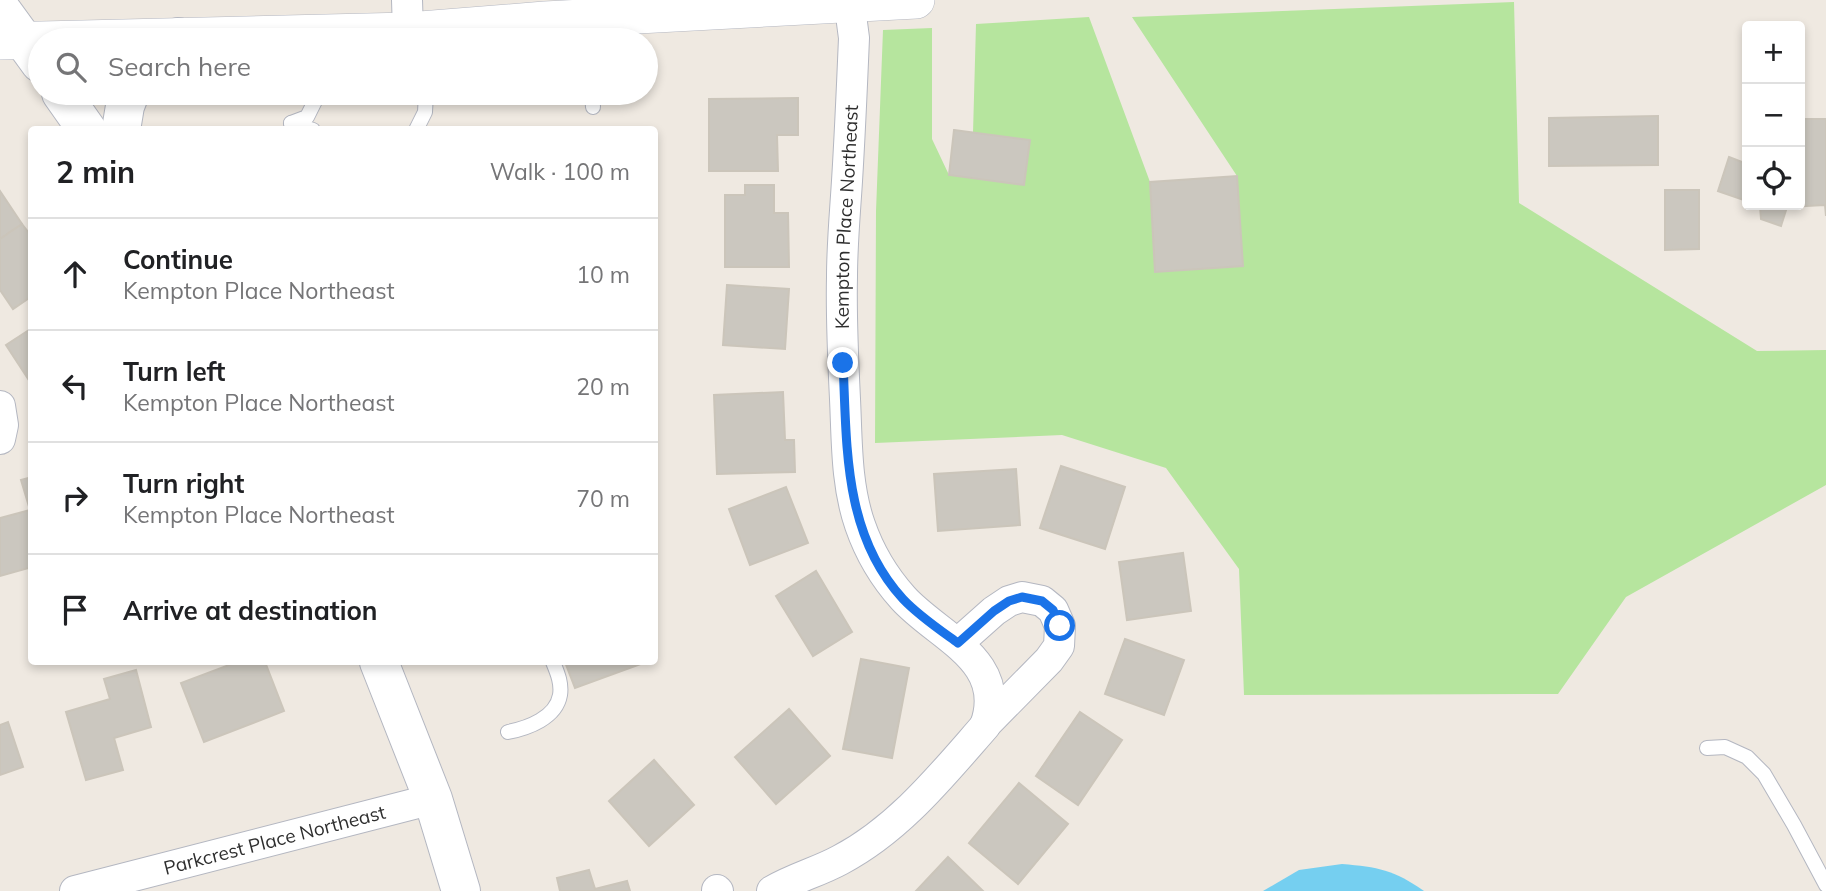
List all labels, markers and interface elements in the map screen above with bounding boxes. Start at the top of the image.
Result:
map controls [1742,21,1805,210]
button: + [1742,21,1805,84]
search box [28,28,658,105]
icon: search [52,48,90,86]
text: Search here [108,50,251,83]
button: − [1742,84,1805,147]
street label: Kempton Place Northeast [830,104,863,329]
button: locate [1742,147,1805,210]
text: 2 min [56,153,135,191]
text: Walk · 100 m [490,157,630,186]
text: Continue [123,243,233,276]
icon: ahead [56,255,94,293]
text: 10 m [576,260,630,289]
text: Kempton Place Northeast [123,276,395,305]
route end [827,347,858,378]
text: Turn left [123,355,225,388]
icon: left [56,367,94,405]
text: 20 m [576,372,630,401]
text: Kempton Place Northeast [123,388,395,417]
text: Turn right [123,467,244,500]
icon: right [56,479,94,517]
text: 70 m [576,484,630,513]
text: Kempton Place Northeast [123,500,395,529]
icon: arrive [56,591,94,629]
text: Arrive at destination [123,594,378,627]
route start [1044,610,1075,641]
street label: Parkcrest Place Northeast [161,800,388,880]

